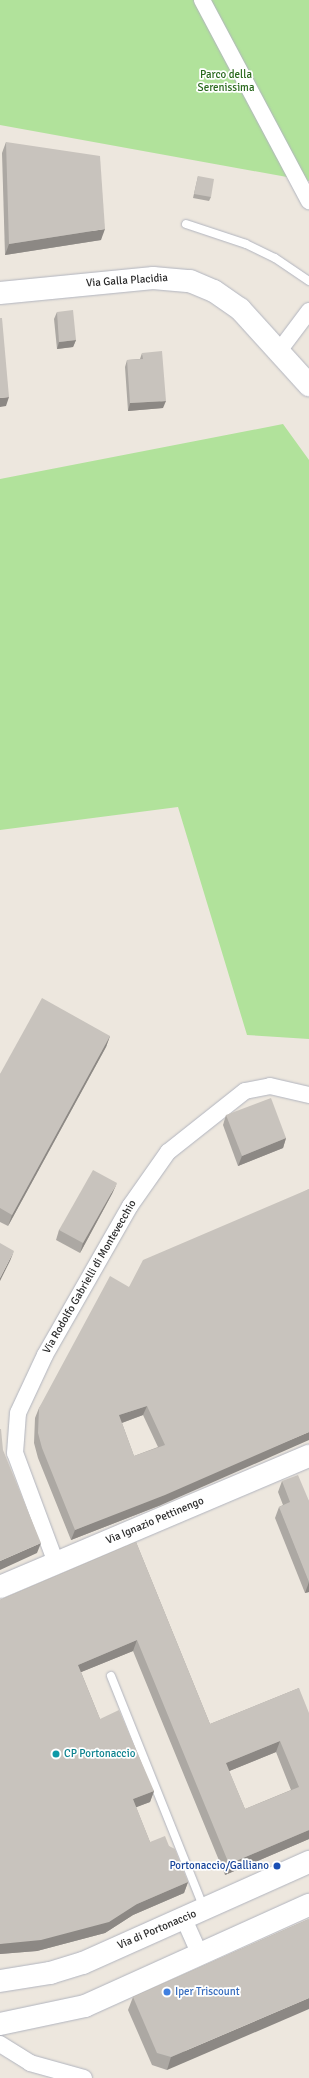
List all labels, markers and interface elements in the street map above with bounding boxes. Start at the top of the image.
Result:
park label: Parco della Serenissima [198,69,254,95]
street label: Via Galla Placidia [86,272,168,290]
street label: Via Rodolfo Gabrielli di Montevecchio [41,1198,139,1356]
street label: Via Ignazio Pettinengo [104,1494,206,1548]
place label: CP Portonaccio [64,1747,135,1761]
marker: CP Portonaccio [51,1749,61,1759]
place label: Portonaccio/Galliano [169,1859,269,1873]
marker: Portonaccio/Galliano [272,1861,282,1871]
street label: Via di Portonaccio [116,1907,198,1953]
place label: Iper Triscount [175,1985,240,1999]
marker: Iper Triscount [162,1987,172,1997]

